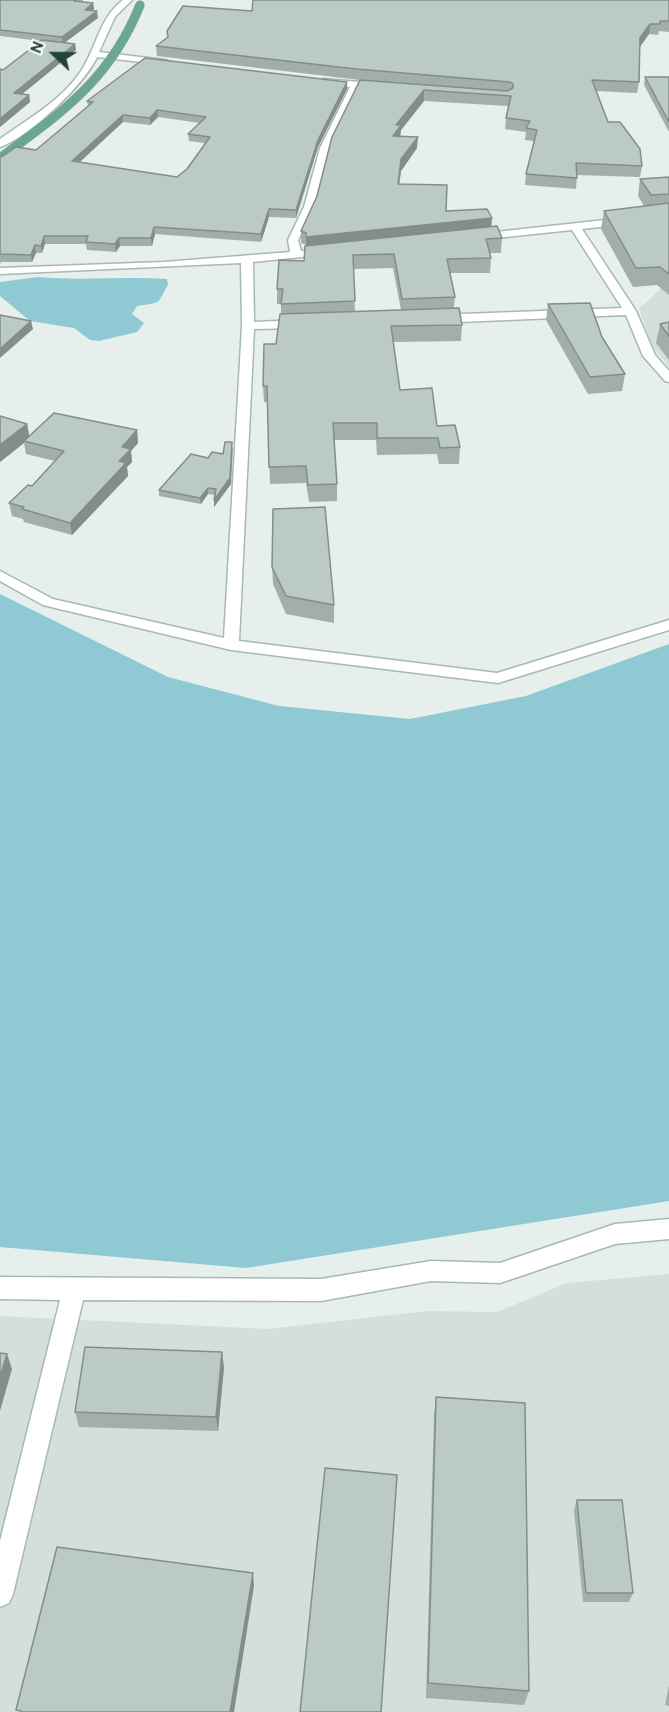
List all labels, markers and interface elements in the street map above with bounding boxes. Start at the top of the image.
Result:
north arrow [24,24,84,84]
text: N [26,38,48,56]

